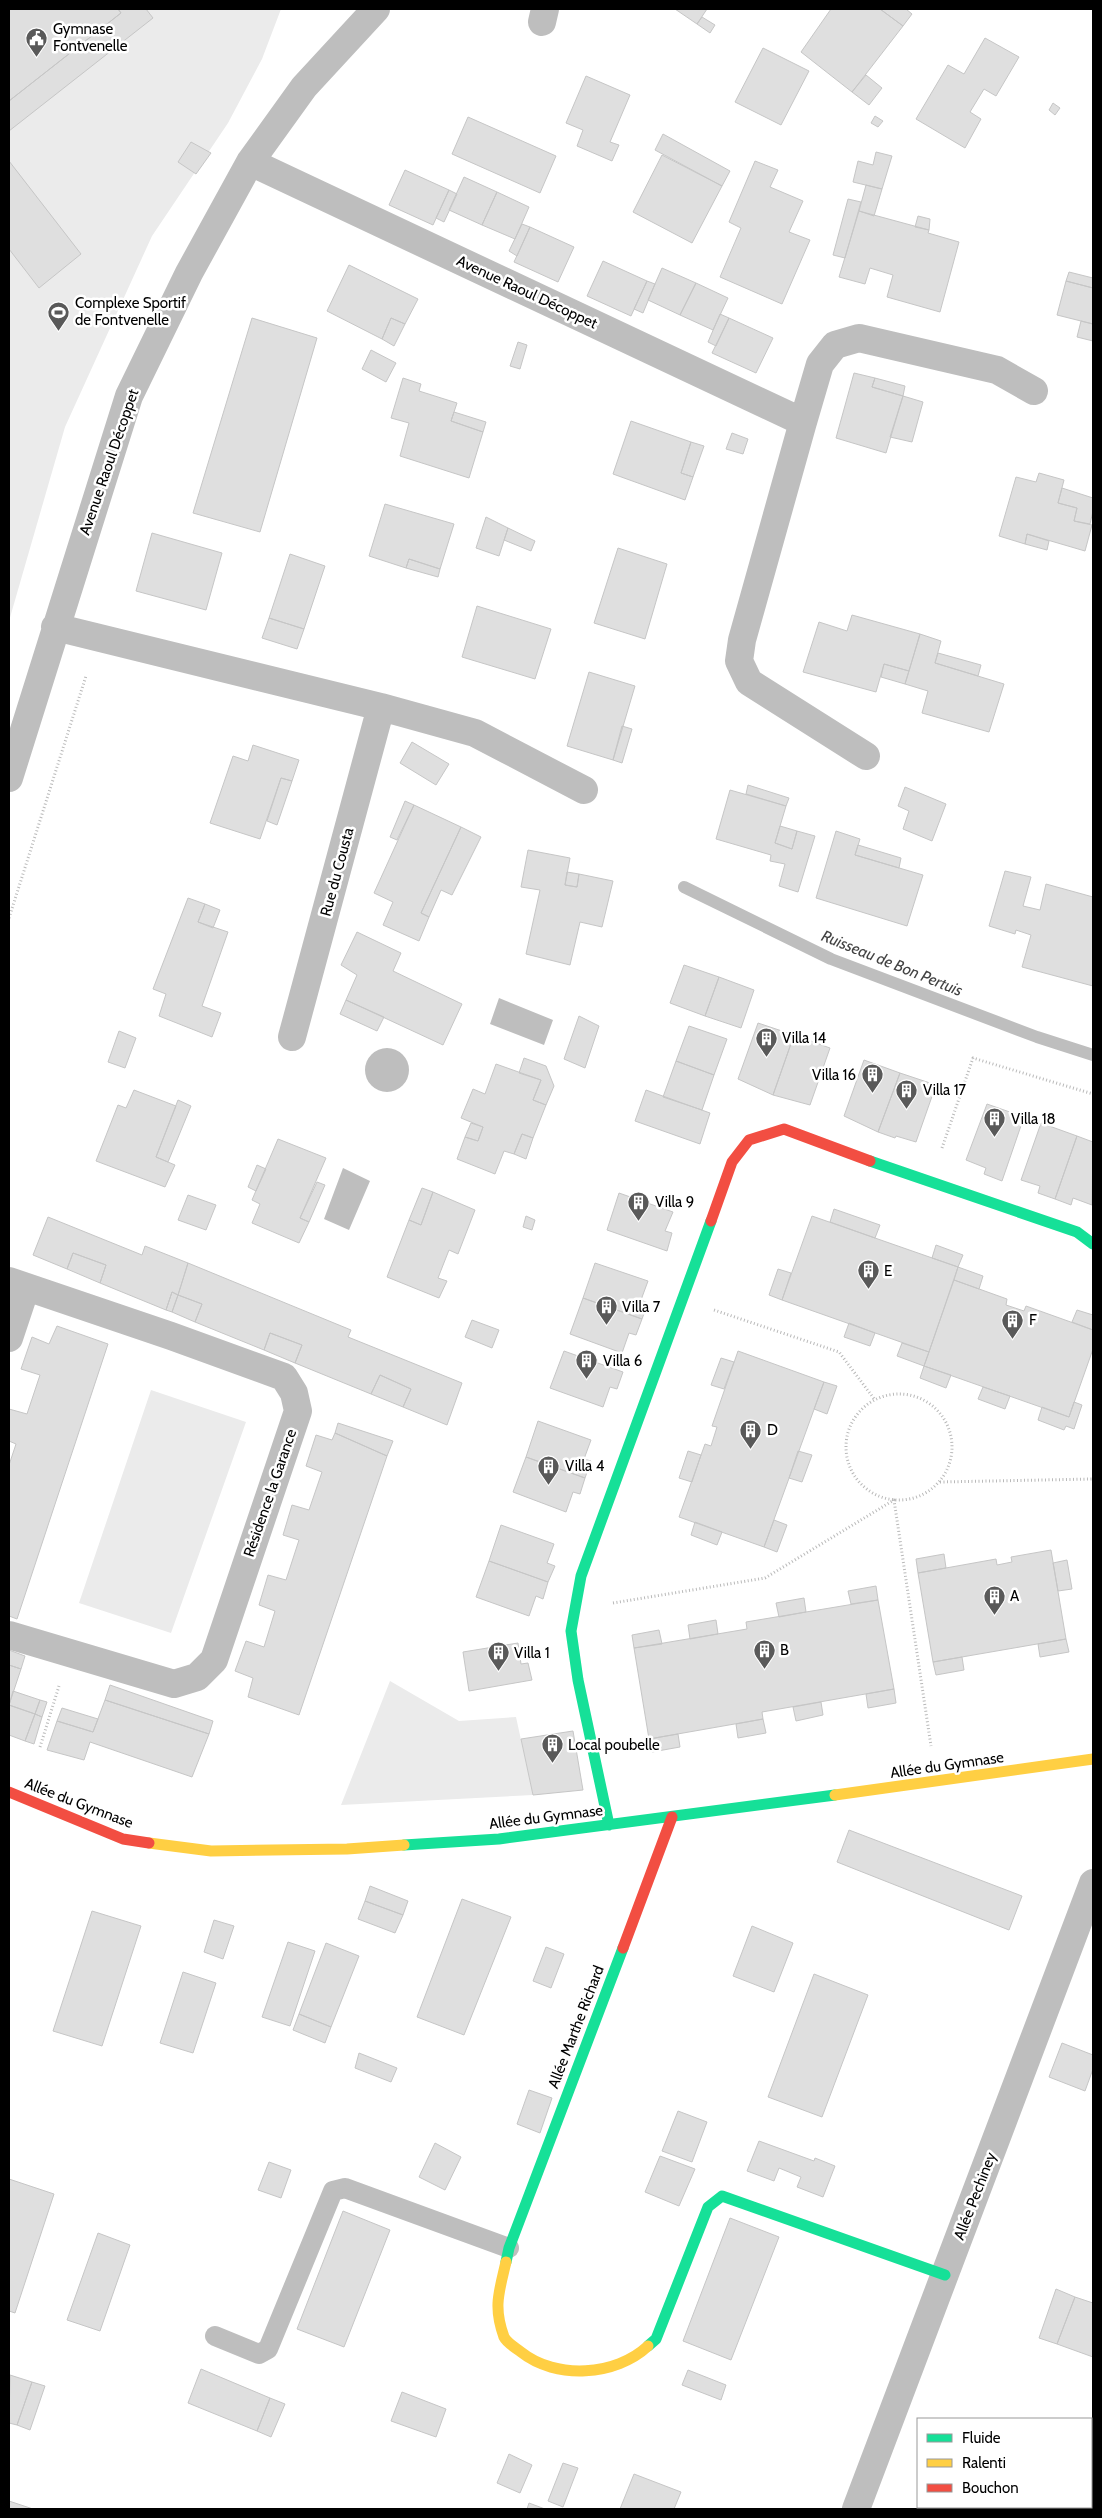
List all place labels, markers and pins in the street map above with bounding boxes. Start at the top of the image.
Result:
place label: Gymnase Fontvenelle [53,20,128,55]
public building icon: Gymnase Fontvenelle [25,26,49,57]
place label: Complexe Sportif de Fontvenelle [75,294,186,329]
sports icon: Complexe Sportif de Fontvenelle [47,300,71,331]
building icon: Villa 14 [754,1026,778,1057]
place label: Villa 14 [782,1029,827,1047]
building icon: Villa 16 [860,1063,884,1094]
place label: Villa 16 [812,1066,856,1084]
building icon: Villa 17 [895,1078,919,1109]
place label: Villa 17 [923,1081,967,1099]
building icon: Villa 18 [983,1107,1007,1138]
place label: Villa 18 [1011,1110,1056,1128]
building icon: Villa 9 [627,1190,651,1221]
place label: Villa 9 [655,1193,694,1211]
building icon: E [856,1259,880,1290]
place label: E [884,1262,892,1280]
building icon: Villa 7 [594,1295,618,1326]
place label: Villa 7 [622,1298,661,1316]
building icon: F [1001,1308,1025,1339]
place label: F [1029,1311,1037,1329]
building icon: Villa 6 [575,1349,599,1380]
place label: Villa 6 [603,1352,642,1370]
building icon: D [739,1418,763,1449]
place label: D [767,1421,778,1439]
building icon: Villa 4 [537,1454,561,1485]
place label: Villa 4 [565,1457,605,1475]
building icon: A [982,1584,1006,1615]
place label: A [1010,1587,1020,1605]
building icon: B [752,1638,776,1669]
building icon: Villa 1 [486,1641,510,1672]
place label: B [780,1641,789,1659]
place label: Villa 1 [514,1644,550,1662]
building icon: Local poubelle [540,1733,564,1764]
place label: Local poubelle [568,1736,660,1754]

